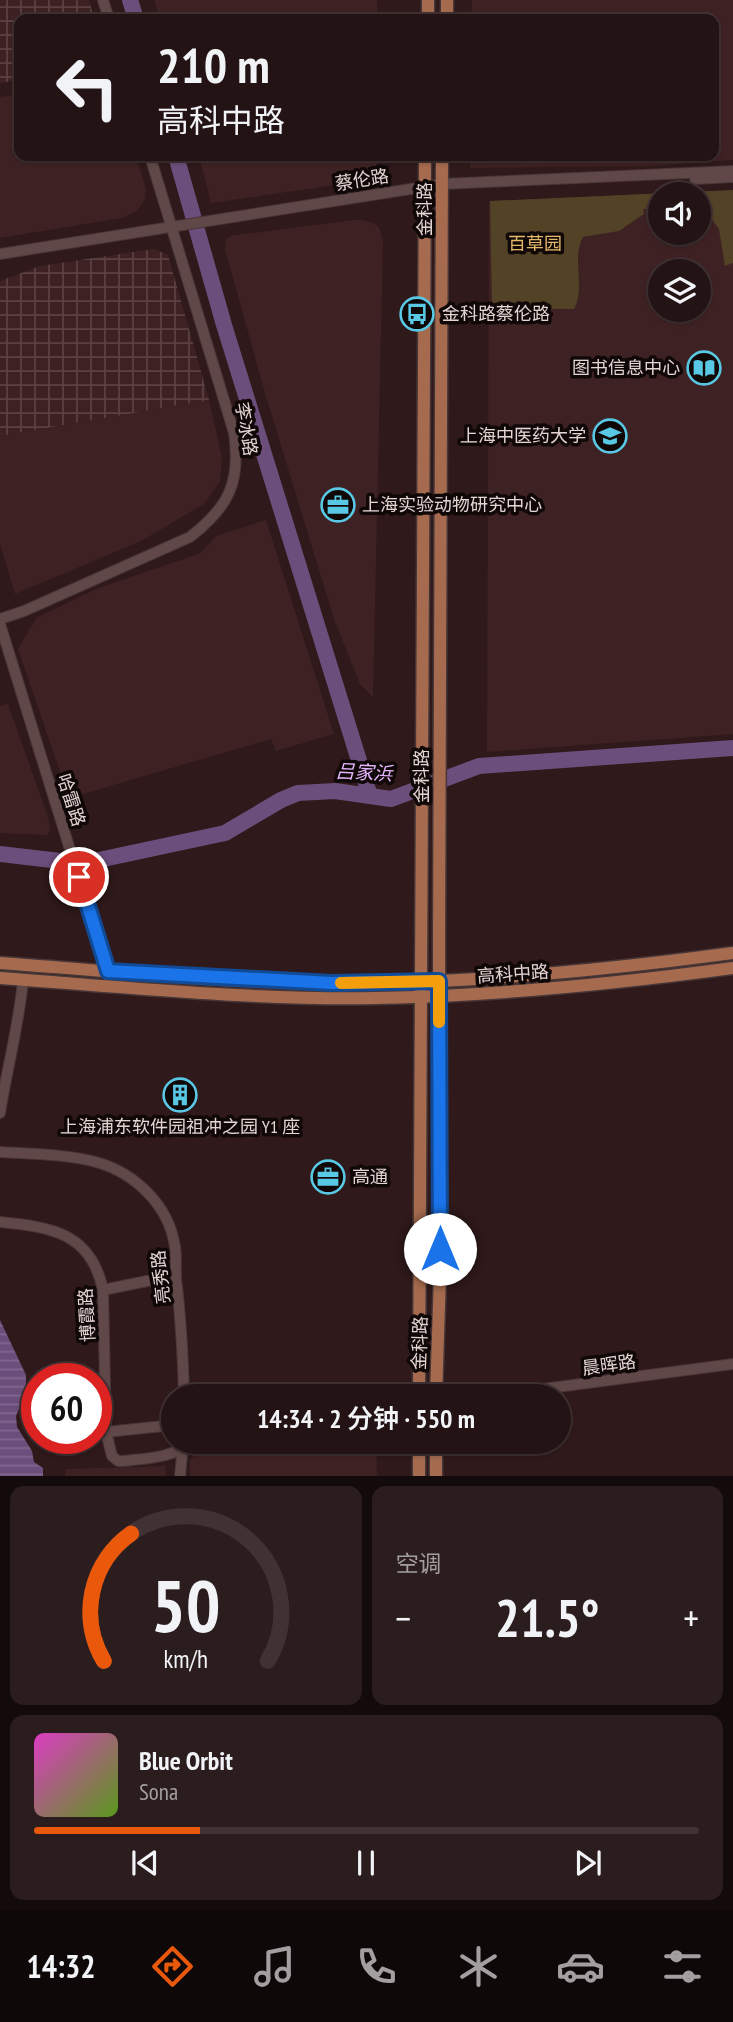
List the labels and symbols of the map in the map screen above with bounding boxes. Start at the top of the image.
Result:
street label: 蔡伦路 [333,164,390,195]
street label: 金科路 [413,182,436,236]
park label: 百草园 [508,232,562,255]
bus stop icon: 金科路蔡伦路 [398,295,436,333]
place label: 金科路蔡伦路 [442,302,550,325]
library icon: 图书信息中心 [685,349,723,387]
place label: 图书信息中心 [572,356,680,379]
street label: 李冰路 [230,400,263,457]
school or university icon: 上海中医药大学 [591,417,629,455]
place label: 上海中医药大学 [460,424,586,447]
office icon: 上海实验动物研究中心 [319,486,357,524]
place label: 上海实验动物研究中心 [362,493,542,516]
street label: 金科路 [410,749,433,803]
water label: 吕家浜 [335,759,395,786]
street label: 哈雷路 [52,771,91,829]
pin [49,847,109,907]
street label: 高科中路 [476,960,550,987]
building icon: 上海浦东软件园祖冲之园 Y1 座 [161,1076,199,1114]
place label: 上海浦东软件园祖冲之园 Y1 座 [60,1115,300,1138]
office icon: 高通 [309,1158,347,1196]
place label: 高通 [352,1165,388,1188]
position arrow [403,1212,477,1286]
street label: 亮秀路 [146,1249,175,1305]
street label: 博霞路 [74,1287,99,1343]
street label: 金科路 [407,1316,432,1370]
street label: 晨晖路 [581,1349,637,1380]
speed limit sign: 60 [21,1363,112,1454]

